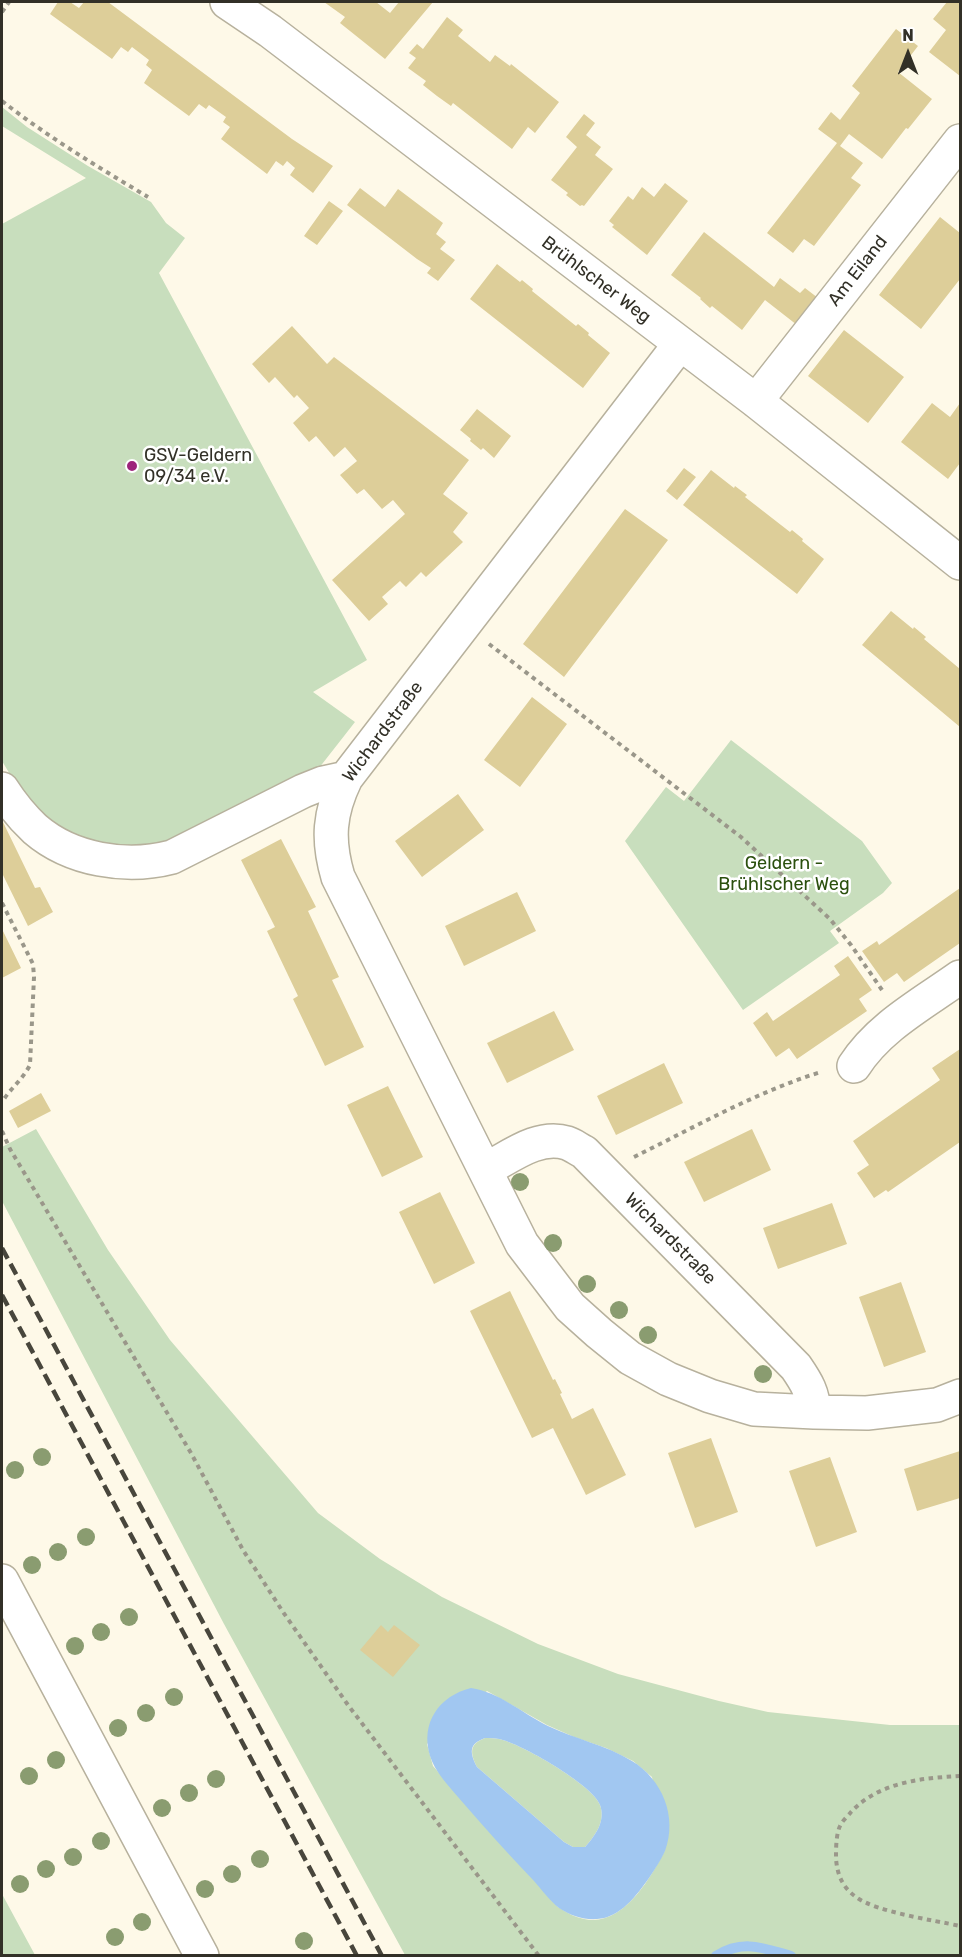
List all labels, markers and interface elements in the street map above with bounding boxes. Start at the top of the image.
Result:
north arrow [878,24,938,84]
text: N [902,26,914,45]
street label: Am Eiland [824,231,892,311]
street label: Brühlscher Weg [537,232,655,328]
place label: GSV-Geldern 09/34 e.V. [144,445,252,488]
marker: GSV-Geldern 09/34 e.V. [125,459,139,473]
street label: Wichardstraße [338,677,428,787]
park label: Geldern - Brühlscher Weg [718,853,850,896]
street label: Wichardstraße [620,1189,720,1289]

